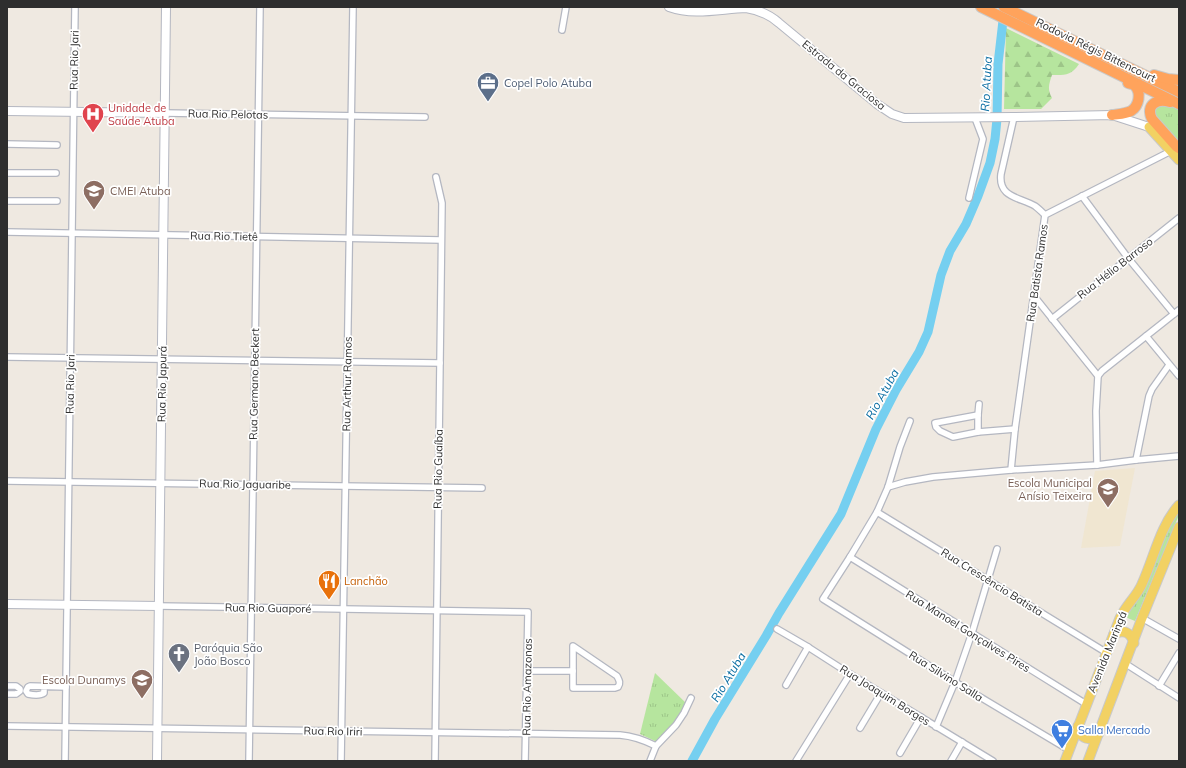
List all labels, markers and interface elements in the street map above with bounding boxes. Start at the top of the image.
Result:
street label: Rodovia Régis Bittencourt [1034,15,1158,85]
street label: Rua Rio Jari [66,30,82,90]
street label: Estrada da Graciosa [799,37,889,113]
water label: Rio Atuba [977,56,995,112]
office icon: Copel Polo Atuba [475,70,501,103]
place label: Copel Polo Atuba [504,76,592,90]
hospital icon: Unidade de Saúde Atuba [80,101,106,134]
place label: Unidade de Saúde Atuba [108,101,175,128]
street label: Rua Rio Pelotas [188,106,268,122]
school or university icon: CMEI Atuba [81,178,107,211]
place label: CMEI Atuba [110,184,171,198]
street label: Rua Batista Ramos [1023,223,1051,323]
street label: Rua Rio Tietê [190,228,258,244]
street label: Rua Hélio Barroso [1074,234,1156,302]
street label: Rua Germano Beckert [246,328,262,440]
street label: Rua Arthur Ramos [339,336,355,432]
street label: Rua Rio Japurá [154,346,170,422]
street label: Rua Rio Jari [62,354,78,414]
water label: Rio Atuba [862,366,902,422]
street label: Rua Rio Guaíba [430,429,446,509]
street label: Rua Rio Jaguaribe [199,476,291,492]
place label: Escola Municipal Anísio Teixeira [1008,476,1092,503]
school or university icon: Escola Municipal Anísio Teixeira [1095,476,1121,509]
street label: Rua Crescêncio Batista [938,545,1046,619]
restaurant icon: Lanchão [316,568,342,601]
place label: Lanchão [344,574,388,588]
street label: Rua Manoel Gonçalves Pires [903,587,1033,675]
street label: Rua Rio Guaporé [225,600,311,616]
street label: Avenida Maringá [1084,609,1130,695]
street label: Rua Rio Amazonas [519,638,535,736]
church icon: Paróquia São João Bosco [166,641,192,674]
place label: Paróquia São João Bosco [194,641,262,668]
street label: Rua Silvino Salla [906,648,986,704]
water label: Rio Atuba [707,649,749,705]
street label: Rua Joaquim Borges [837,662,933,728]
school or university icon: Escola Dunamys [129,667,155,700]
place label: Escola Dunamys [42,673,126,687]
supermarket icon: Salla Mercado [1049,717,1075,750]
street label: Rua Rio Iriri [303,723,363,739]
place label: Salla Mercado [1078,723,1150,737]

